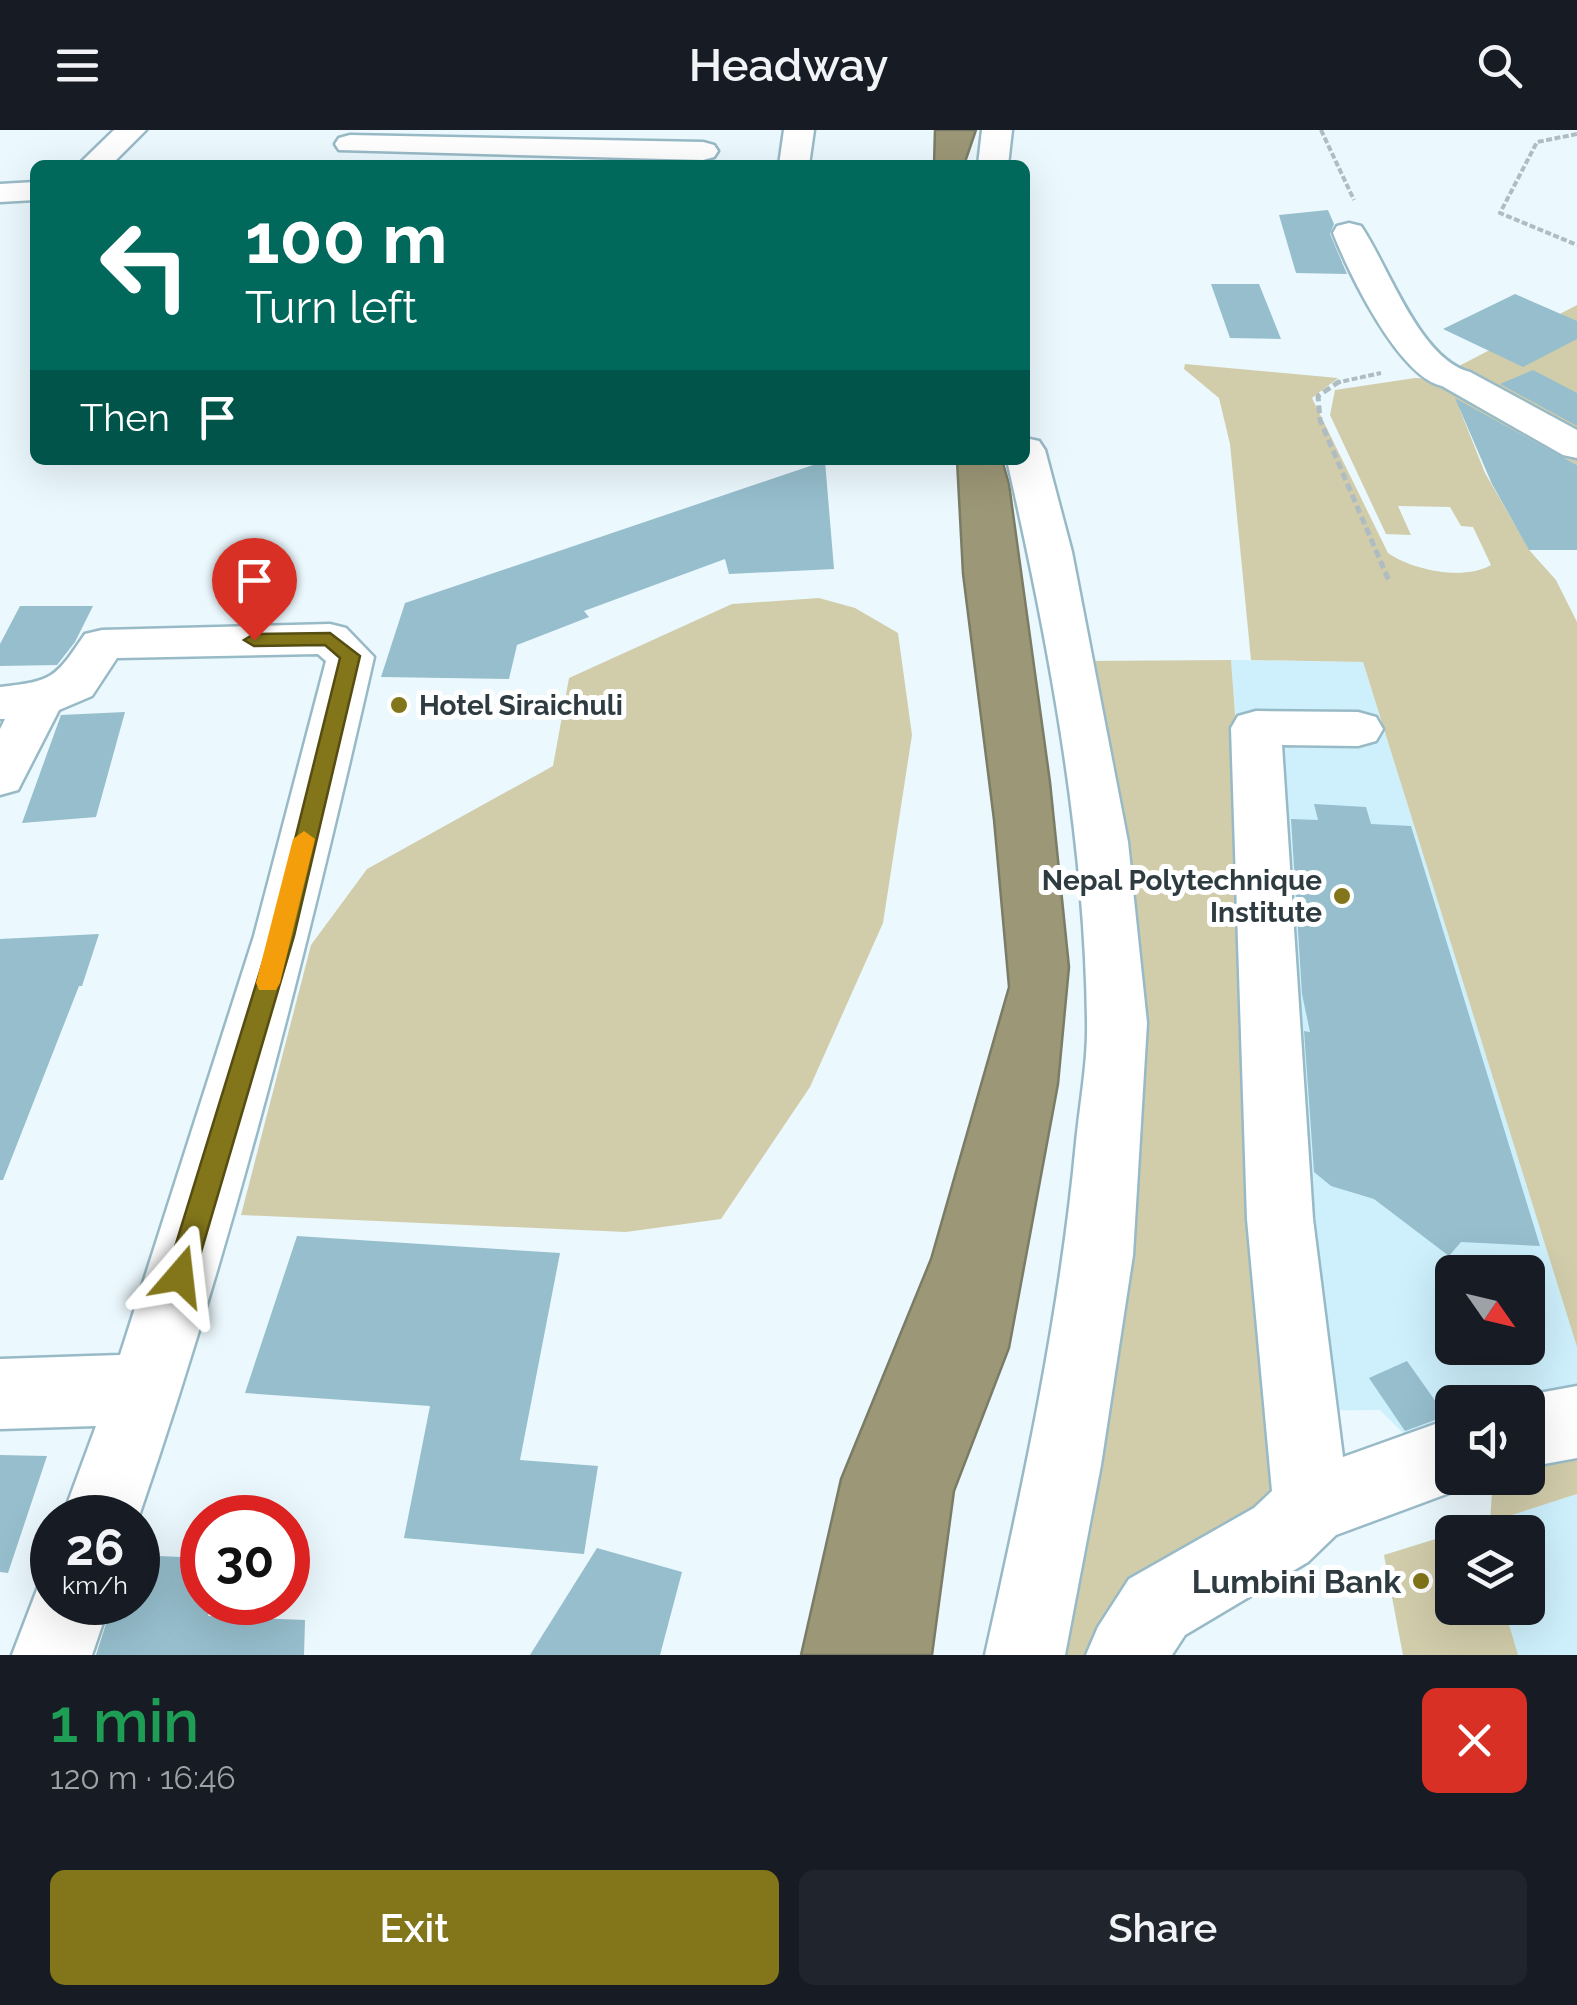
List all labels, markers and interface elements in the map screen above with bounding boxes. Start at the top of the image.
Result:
icon: menu [50,38,105,93]
icon: search [1472,38,1527,93]
text: Headway [689,39,888,92]
text: 100 m [245,197,448,279]
icon: left [80,200,210,330]
text: Turn left [245,281,417,334]
icon: arrive [190,390,245,445]
text: Then [80,395,170,440]
pin [212,538,297,641]
icon: arrive [227,553,282,608]
place label: Hotel Siraichuli [419,689,623,722]
marker: Hotel Siraichuli [388,694,410,716]
place label: Nepal Polytechnique Institute [1042,864,1322,929]
marker: Nepal Polytechnique Institute [1331,885,1353,907]
position arrow [128,1224,232,1328]
north arrow [1435,1255,1545,1365]
map controls [1435,1255,1545,1625]
button: sound [1435,1385,1545,1495]
speed limit sign: 30 [180,1495,310,1625]
button: layers [1435,1515,1545,1625]
text: 26 [66,1518,124,1577]
place label: Lumbini Bank [1192,1563,1401,1600]
text: km/h [62,1570,128,1600]
marker: Lumbini Bank [1410,1570,1432,1592]
text: 1 min [50,1686,199,1756]
button: close [1422,1688,1527,1793]
text: 120 m · 16:46 [50,1759,236,1796]
button: Exit [50,1870,779,1985]
button: Share [799,1870,1527,1985]

